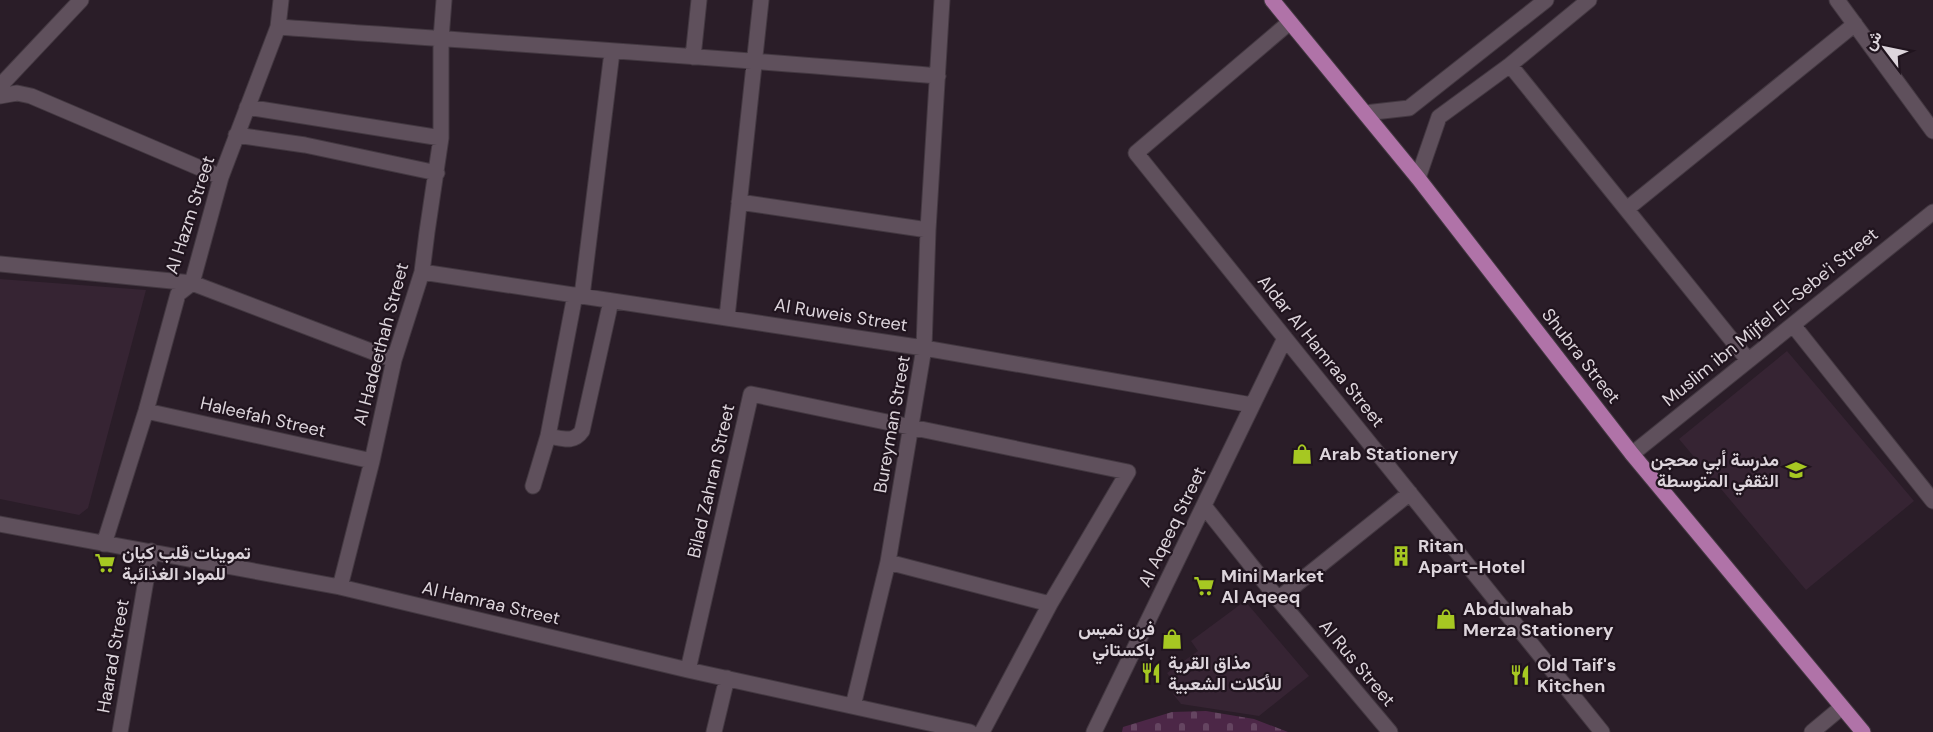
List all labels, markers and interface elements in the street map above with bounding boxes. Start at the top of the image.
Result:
north arrow [1855,18,1915,78]
text: ش [1859,27,1887,54]
street label: Al Hazm Street [160,153,220,277]
street label: Muslim ibn Mijfel El-Sebe'i Street [1657,222,1883,412]
street label: Al Hadeethah Street [348,260,414,428]
street label: Aldar Al Hamraa Street [1252,270,1390,432]
street label: Al Ruweis Street [773,293,909,337]
street label: Shubra Street [1536,303,1626,409]
street label: Bureyman Street [868,353,916,495]
street label: Haleefah Street [198,391,328,443]
street label: Bilad Zahran Street [682,402,740,560]
shop icon: Arab Stationery [1290,442,1314,466]
place label: Arab Stationery [1319,442,1459,466]
place label: مدرسة أبي محجن الثقفي المتوسطة [1651,448,1779,496]
school or university icon: مدرسة أبي محجن الثقفي المتوسطة [1784,458,1808,482]
street label: Al Aqeeq Street [1132,463,1212,591]
place label: Ritan Apart-Hotel [1418,534,1525,579]
place label: تموينات قلب كيان للمواد الغذائية [122,541,251,586]
building icon: Ritan Apart-Hotel [1389,544,1413,568]
supermarket icon: تموينات قلب كيان للمواد الغذائية [93,551,117,575]
place label: Mini Market Al Aqeeq [1221,564,1324,609]
supermarket icon: Mini Market Al Aqeeq [1192,574,1216,598]
street label: Al Hamraa Street [420,575,562,631]
street label: Haarad Street [91,597,135,715]
place label: Abdulwahab Merza Stationery [1463,597,1614,642]
shop icon: Abdulwahab Merza Stationery [1434,607,1458,631]
street label: Al Rus Street [1314,614,1400,712]
place label: فرن تميس باكستاني [1078,617,1155,665]
shop icon: فرن تميس باكستاني [1160,627,1184,651]
place label: مذاق القرية للأكلات الشعبية [1168,651,1282,696]
place label: Old Taif's Kitchen [1537,653,1616,698]
restaurant icon: مذاق القرية للأكلات الشعبية [1139,661,1163,685]
restaurant icon: Old Taif's Kitchen [1508,663,1532,687]

